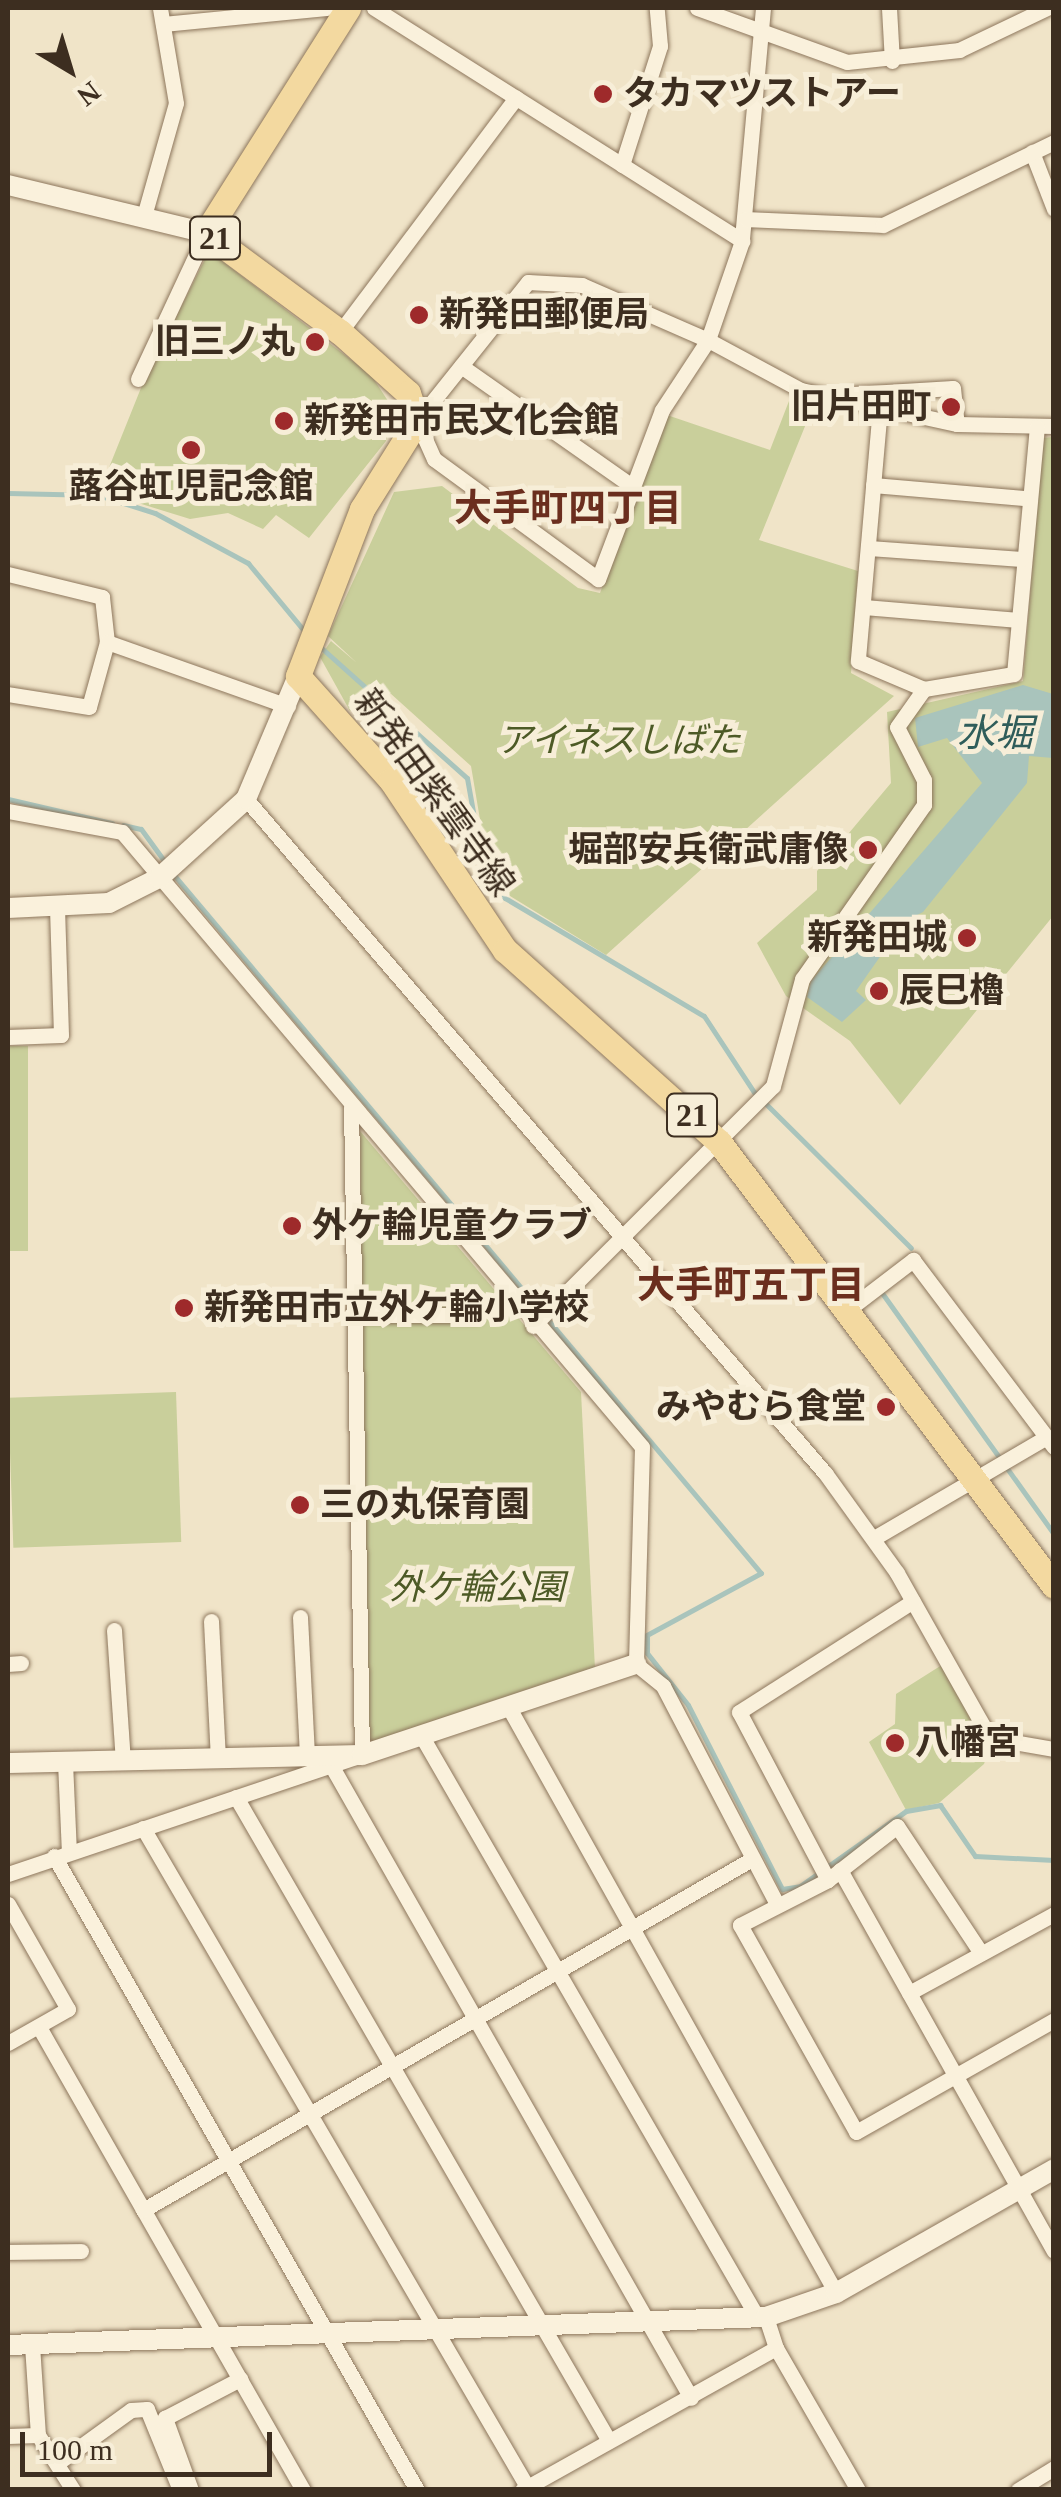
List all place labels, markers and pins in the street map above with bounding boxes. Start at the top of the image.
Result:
place label: タカマツストアー [623,73,901,115]
marker: タカマツストアー [592,83,614,105]
place label: 新発田郵便局 [439,294,649,336]
marker: 新発田郵便局 [408,304,430,326]
place label: 旧三ノ丸 [155,321,295,363]
marker: 旧三ノ丸 [304,331,326,353]
place label: 旧片田町 [791,386,931,428]
marker: 旧片田町 [940,396,962,418]
place label: 新発田市民文化会館 [304,400,619,442]
marker: 新発田市民文化会館 [273,410,295,432]
marker: 蕗谷虹児記念館 [180,439,202,461]
place label: 蕗谷虹児記念館 [69,466,313,508]
place label: 堀部安兵衛武庸像 [568,829,848,871]
marker: 堀部安兵衛武庸像 [857,839,879,861]
place label: 新発田城 [807,917,947,959]
marker: 新発田城 [956,927,978,949]
place label: 辰巳櫓 [899,970,1004,1012]
marker: 辰巳櫓 [868,980,890,1002]
place label: 外ケ輪児童クラブ [312,1205,592,1247]
marker: 外ケ輪児童クラブ [281,1215,303,1237]
place label: 新発田市立外ケ輪小学校 [204,1287,589,1329]
marker: 新発田市立外ケ輪小学校 [173,1297,195,1319]
place label: みやむら食堂 [656,1386,866,1428]
marker: みやむら食堂 [875,1396,897,1418]
place label: 三の丸保育園 [320,1484,530,1526]
marker: 三の丸保育園 [289,1494,311,1516]
place label: 八幡宮 [915,1722,1020,1764]
marker: 八幡宮 [884,1732,906,1754]

